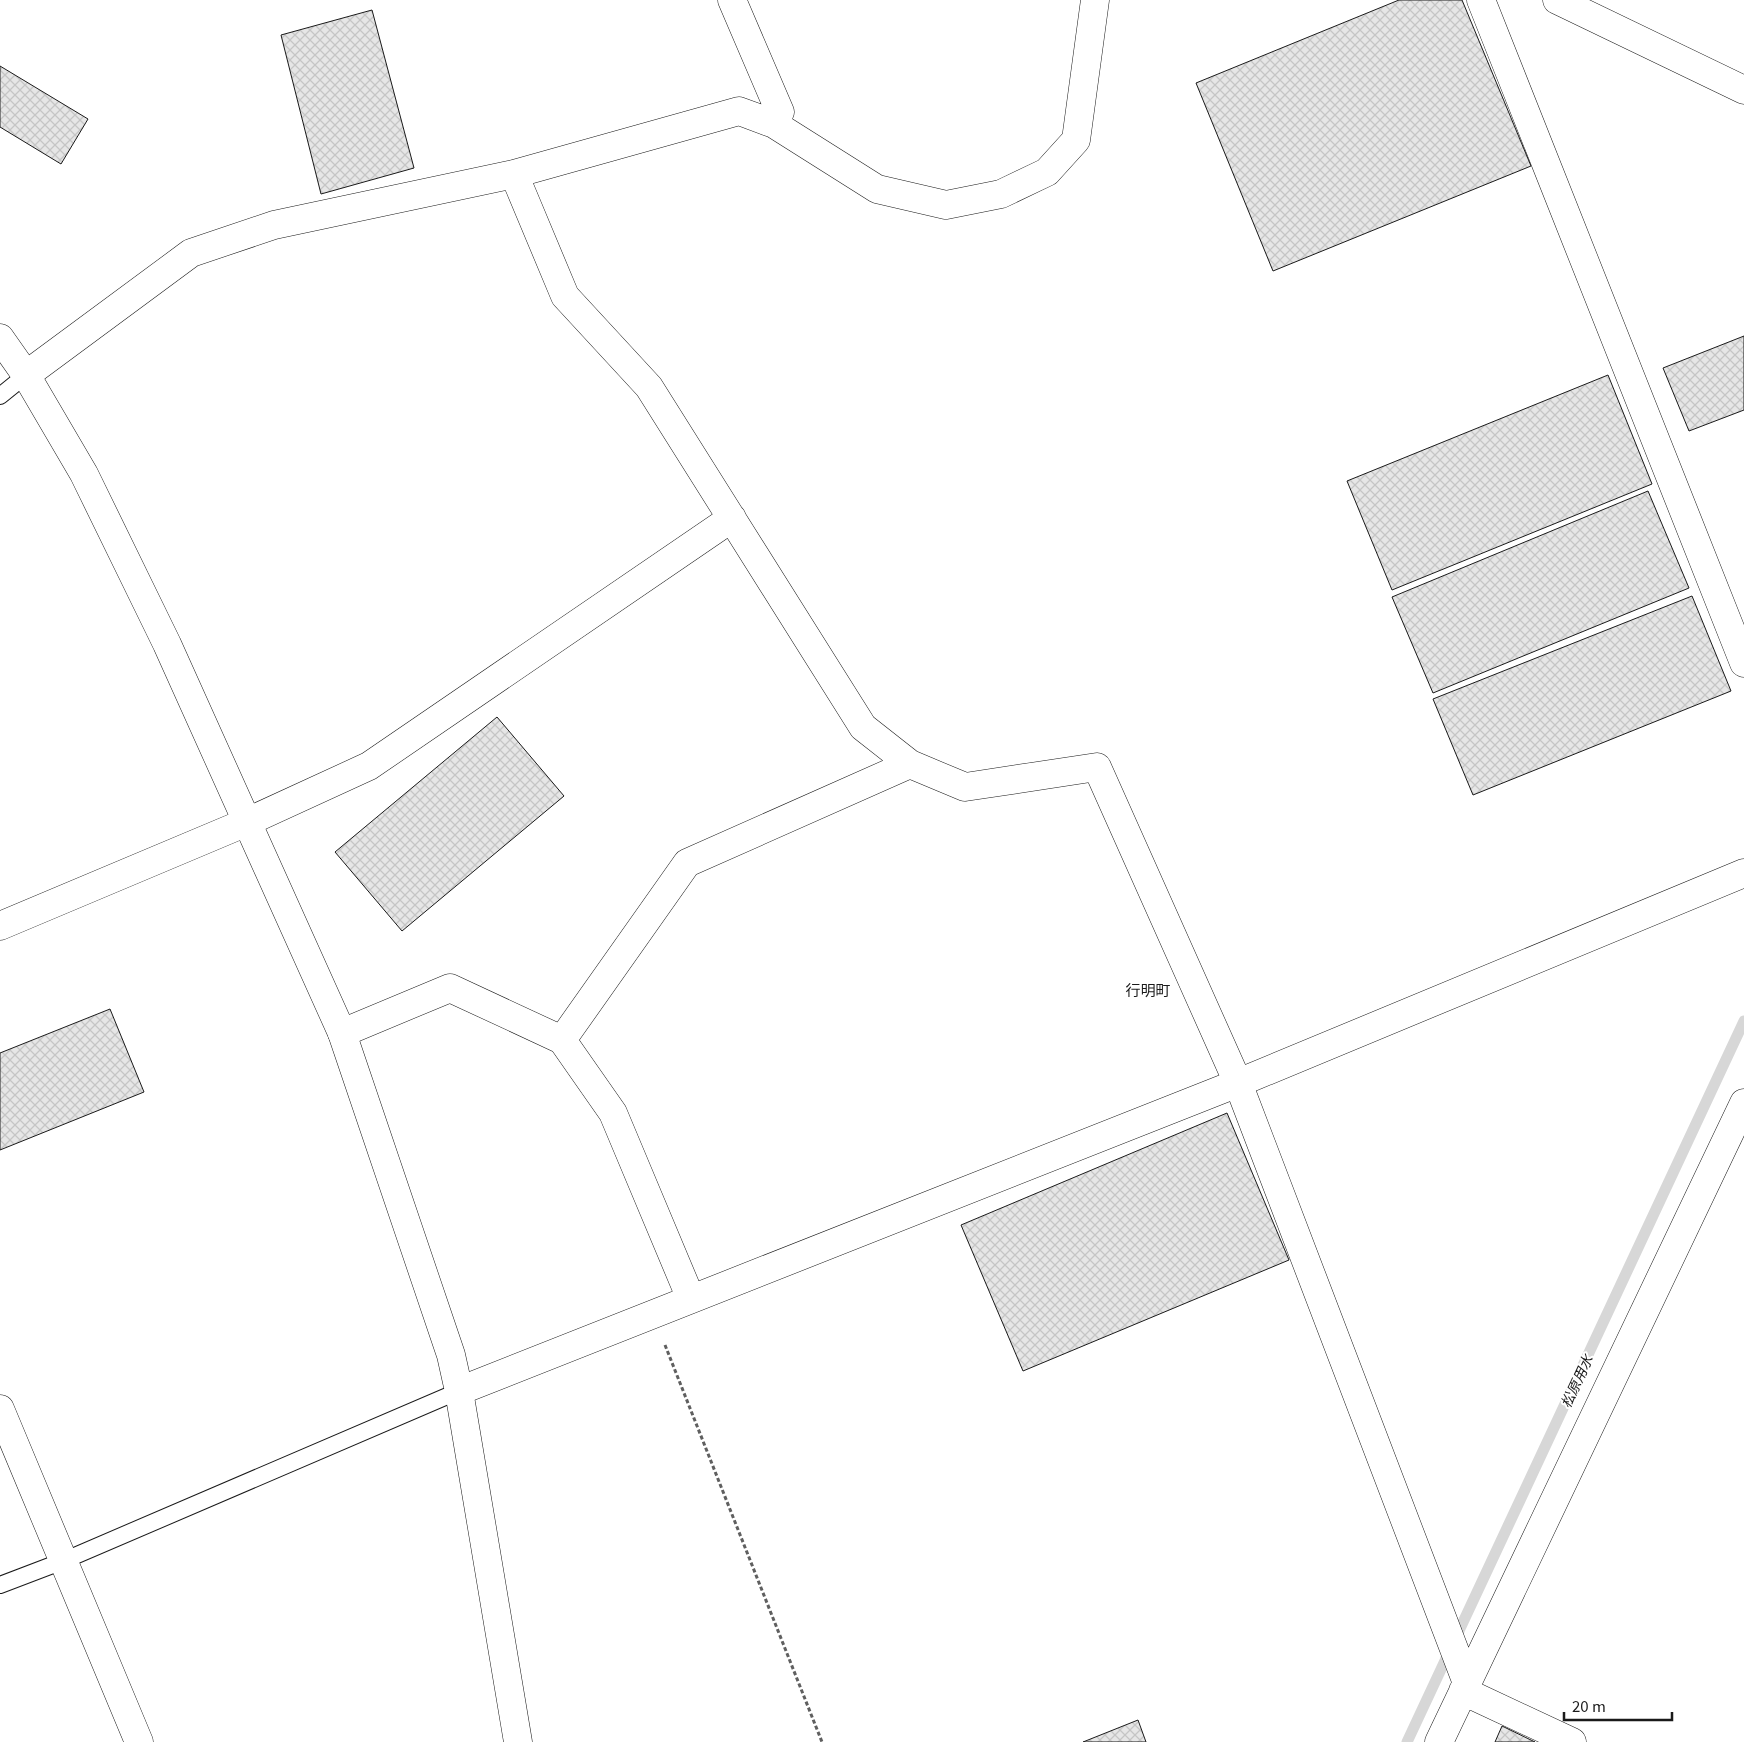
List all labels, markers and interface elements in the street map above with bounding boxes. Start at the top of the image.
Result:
district label: 行明町 [1125,979,1171,1000]
water label: 松原用水 [1555,1350,1598,1411]
scale bar [1564,1690,1672,1722]
text: 20 m [1572,1695,1606,1716]

